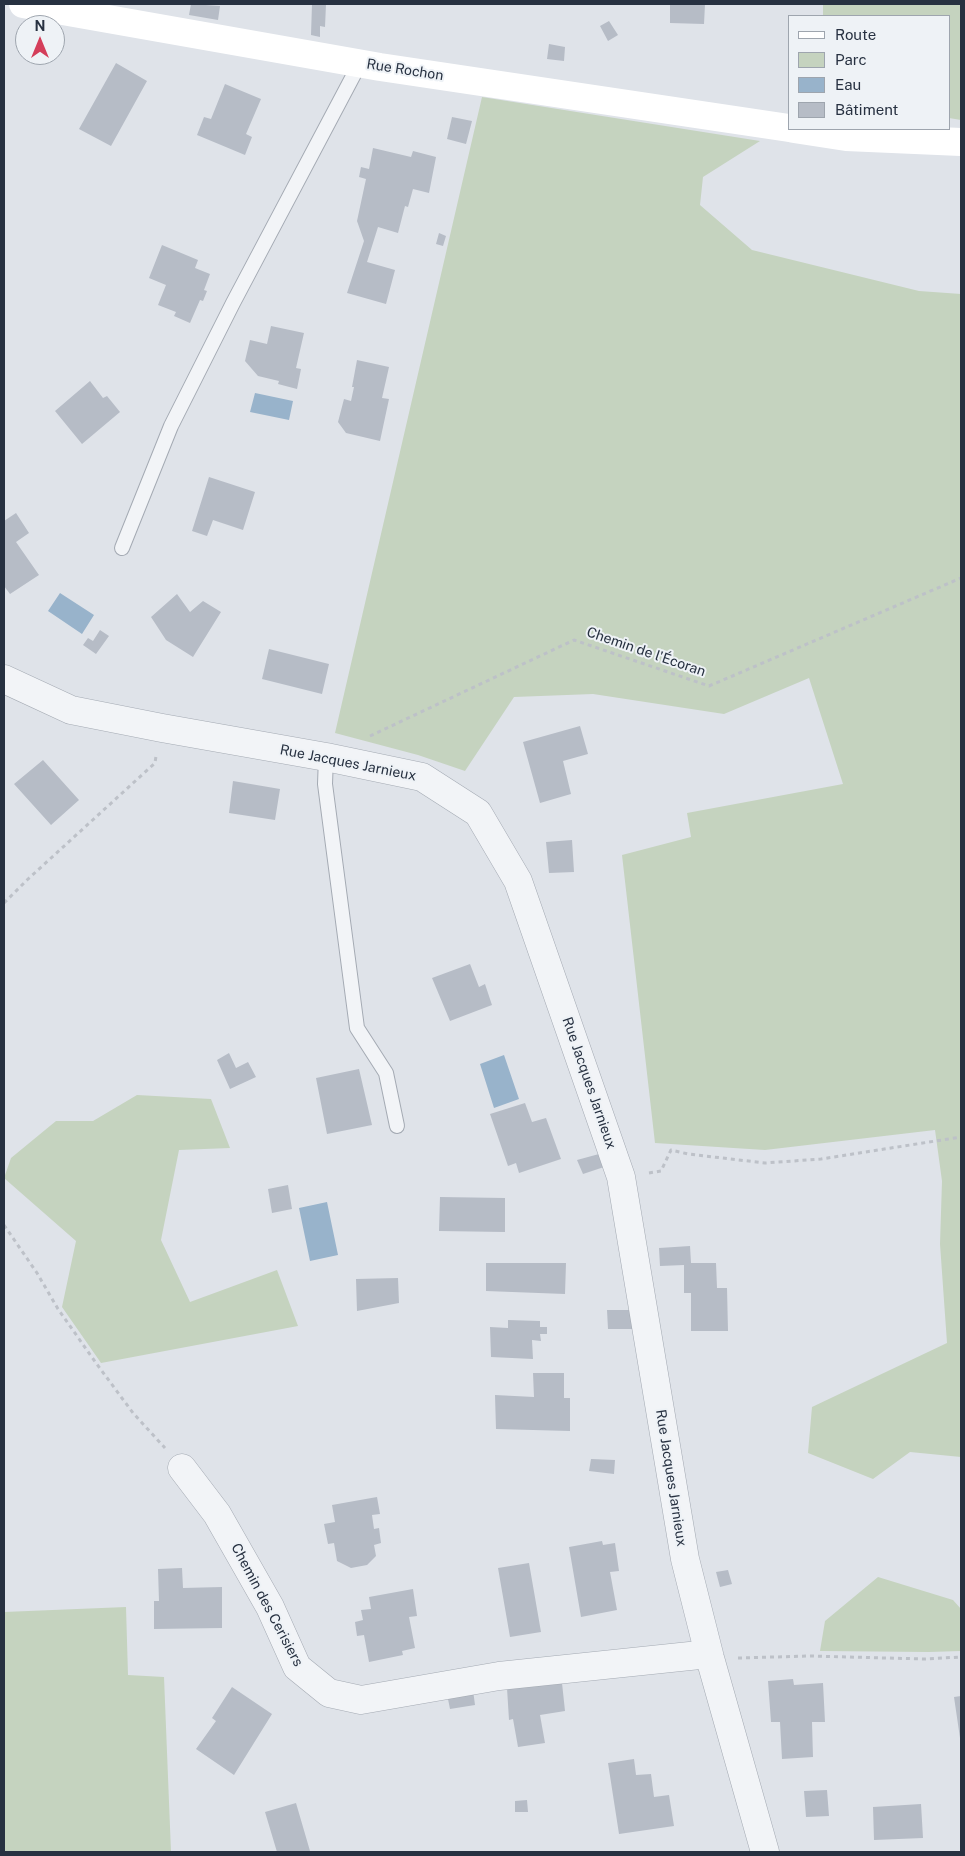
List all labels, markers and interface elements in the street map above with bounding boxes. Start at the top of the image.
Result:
north arrow [15,15,65,65]
legend [788,15,950,130]
text: N [35,18,45,34]
text: Route [835,26,876,43]
text: Parc [835,51,867,68]
street label: Rue Rochon [365,56,445,84]
text: Eau [835,76,861,93]
text: Bâtiment [835,101,898,118]
street label: Chemin de l'Écoran [584,624,708,680]
street label: Rue Jacques Jarnieux [278,742,418,784]
street label: Rue Jacques Jarnieux [559,1015,619,1151]
street label: Rue Jacques Jarnieux [652,1408,690,1548]
street label: Chemin des Cerisiers [227,1541,307,1669]

